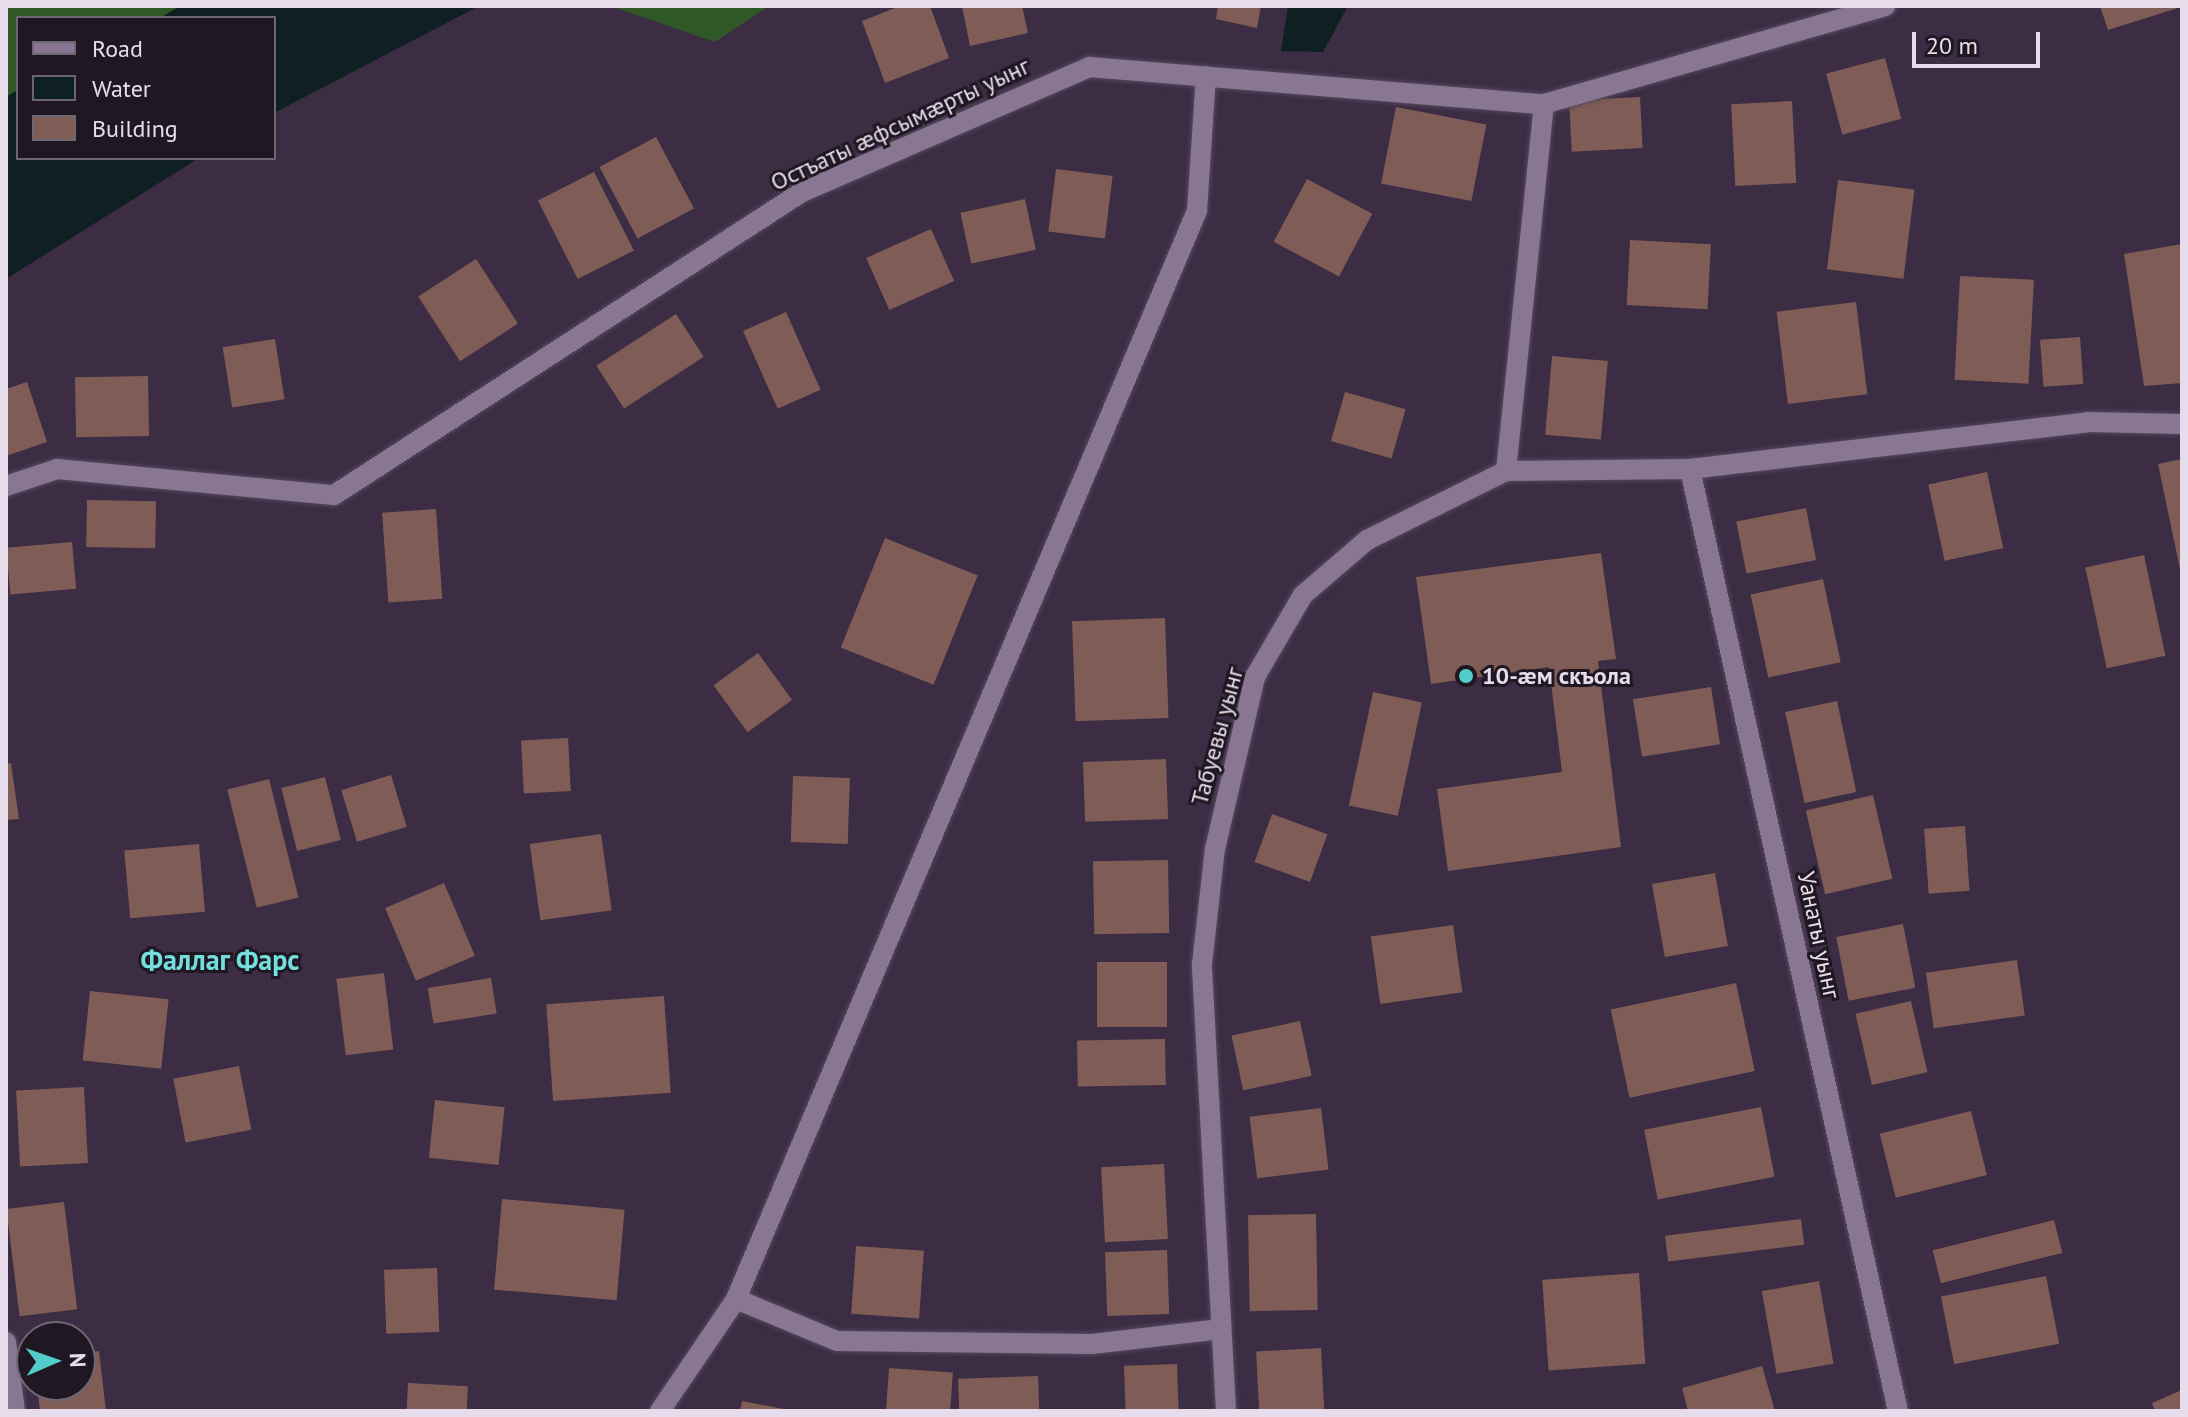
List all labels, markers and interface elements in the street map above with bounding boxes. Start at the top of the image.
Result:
legend [16,16,276,160]
scale bar [1916,16,2044,66]
text: 20 m [1926,30,1978,61]
text: Road [92,33,143,64]
street label: Остъаты æфсымæрты уынг [766,51,1034,197]
text: Water [92,73,151,104]
text: Building [92,113,178,144]
place label: 10-æм скъола [1482,662,1631,690]
street label: Табуевы уынг [1185,664,1249,808]
marker: 10-æм скъола [1457,667,1475,685]
street label: Уанаты уынг [1791,869,1847,1001]
district label: Фаллаг Фарс [140,943,300,977]
north arrow [16,1321,96,1401]
text: N [64,1353,92,1368]

